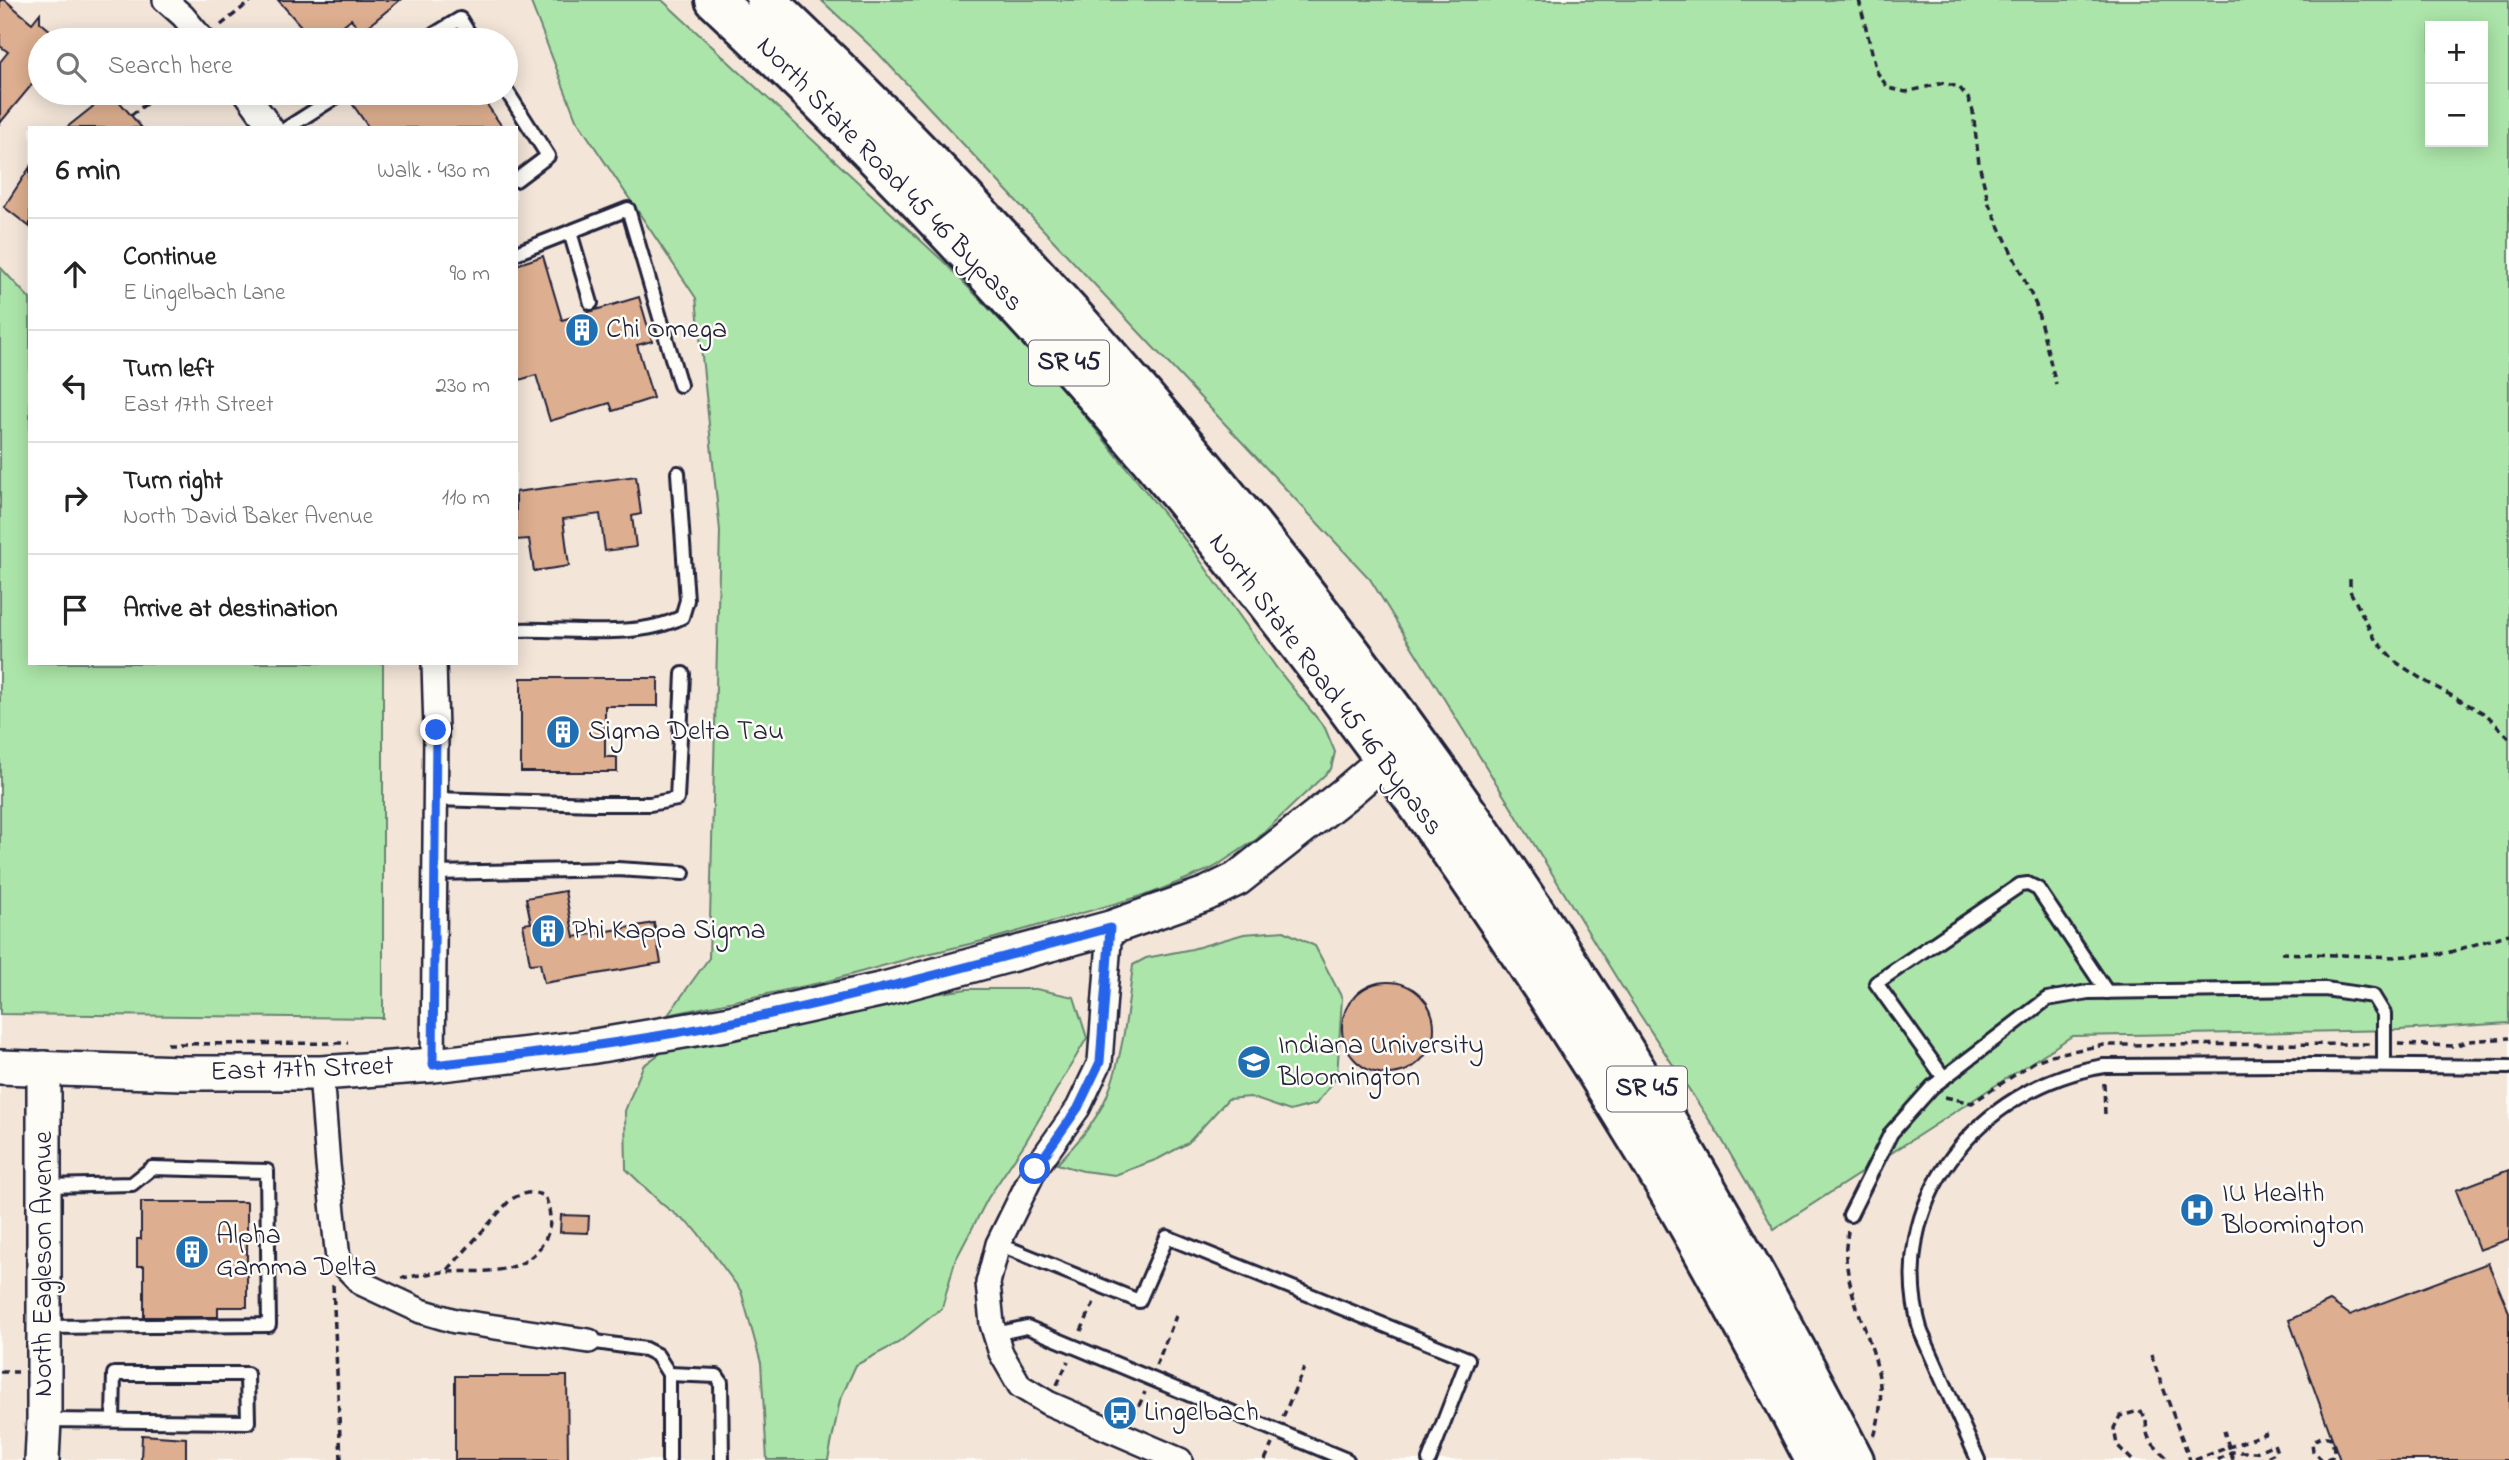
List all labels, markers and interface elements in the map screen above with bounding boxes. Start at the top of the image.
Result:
map controls [2425,21,2488,147]
button: + [2425,21,2488,84]
search box [28,28,518,105]
street label: North State Road 45 46 Bypass [746,28,1032,322]
icon: search [52,48,90,86]
text: Search here [108,48,233,86]
button: − [2425,84,2488,147]
text: 6 min [56,150,120,194]
text: Walk · 430 m [377,155,490,188]
text: Continue [123,239,216,277]
icon: ahead [56,255,94,293]
text: 90 m [450,258,490,291]
text: E Lingelbach Lane [123,277,285,310]
place label: Chi Omega [606,310,727,351]
building icon: Chi Omega [563,311,601,349]
road number: SR 45 [1029,340,1109,386]
text: Turn left [123,351,214,389]
icon: left [56,367,94,405]
text: 230 m [436,370,490,403]
text: East 17th Street [123,389,274,422]
text: Turn right [123,463,223,501]
icon: right [56,479,94,517]
text: 110 m [442,482,490,515]
text: North David Baker Avenue [123,501,373,534]
street label: North State Road 45 46 Bypass [1197,525,1453,845]
icon: arrive [56,591,94,629]
text: Arrive at destination [123,591,338,629]
place label: Sigma Delta Tau [588,712,784,753]
building icon: Sigma Delta Tau [544,713,582,751]
route end [420,714,451,745]
place label: Phi Kappa Sigma [572,911,766,952]
building icon: Phi Kappa Sigma [529,912,567,950]
place label: Indiana University Bloomington [1277,1026,1484,1099]
school or university icon: Indiana University Bloomington [1235,1043,1273,1081]
street label: East 17th Street [210,1046,394,1094]
road number: SR 45 [1607,1066,1687,1112]
street label: North Eagleson Avenue [24,1131,65,1397]
route start [1019,1153,1050,1184]
place label: IU Health Bloomington [2221,1174,2364,1247]
hospital icon: IU Health Bloomington [2178,1191,2216,1229]
place label: Alpha Gamma Delta [216,1216,377,1289]
building icon: Alpha Gamma Delta [173,1233,211,1271]
place label: Lingelbach [1144,1393,1259,1434]
bus stop icon: Lingelbach [1101,1394,1139,1432]

